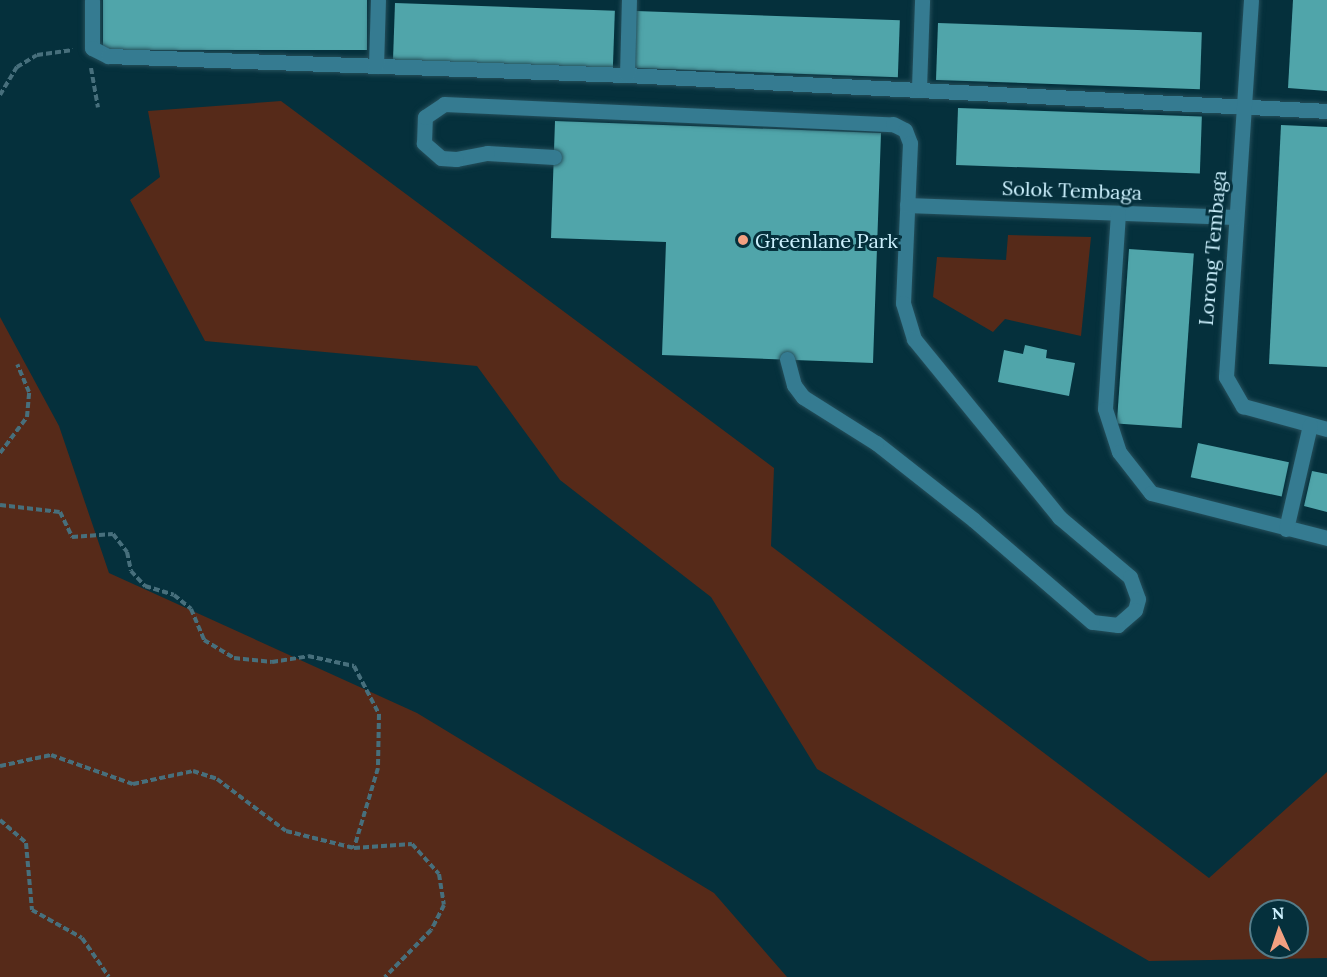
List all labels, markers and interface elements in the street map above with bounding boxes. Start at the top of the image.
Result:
street label: Lorong Tembaga [1193,169,1231,327]
street label: Solok Tembaga [1002,176,1142,204]
place label: Greenlane Park [755,228,898,252]
marker: Greenlane Park [736,233,750,247]
north arrow [1249,899,1309,959]
text: N [1271,903,1285,923]

